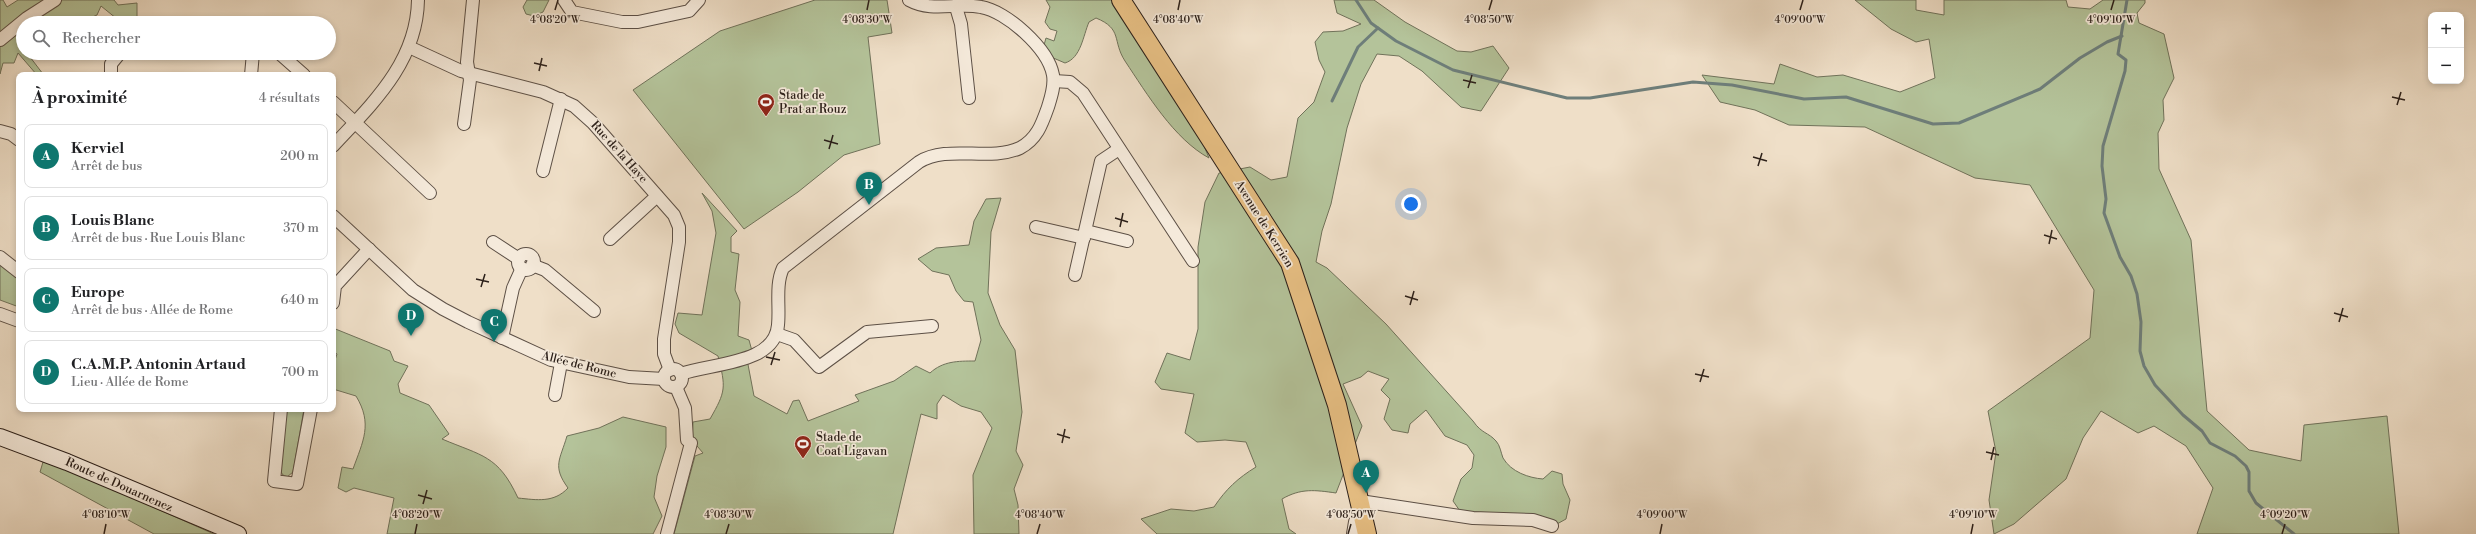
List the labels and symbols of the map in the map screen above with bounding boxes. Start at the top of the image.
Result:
text: 4°08'20"W [530,14,581,26]
text: 4°08'30"W [842,14,893,26]
text: 4°08'40"W [1153,14,1204,26]
text: 4°08'50"W [1464,14,1515,26]
text: 4°09'00"W [1775,14,1826,26]
text: 4°09'10"W [2087,14,2136,26]
place label: Stade de Prat ar Rouz [779,88,847,117]
sports icon: Stade de Prat ar Rouz [756,92,776,117]
street label: Rue de la Haye [587,118,651,186]
pin: B [856,172,882,205]
street label: Avenue de Kerrien [1231,177,1297,270]
your location [1401,194,1421,214]
pin: D [398,303,424,336]
pin: C [481,309,507,342]
street label: Allée de Rome [539,348,618,382]
place label: Stade de Coat Ligavan [816,430,887,459]
sports icon: Stade de Coat Ligavan [793,434,813,459]
street label: Route de Douarnenez [63,454,175,516]
pin: A [1353,460,1379,493]
text: 4°08'10"W [82,509,131,521]
text: 4°08'20"W [392,509,443,521]
text: 4°08'30"W [704,509,755,521]
text: 4°08'40"W [1015,509,1066,521]
text: 4°08'50"W [1326,509,1377,521]
text: 4°09'00"W [1637,509,1688,521]
text: 4°09'10"W [1949,509,1998,521]
text: 4°09'20"W [2260,509,2311,521]

